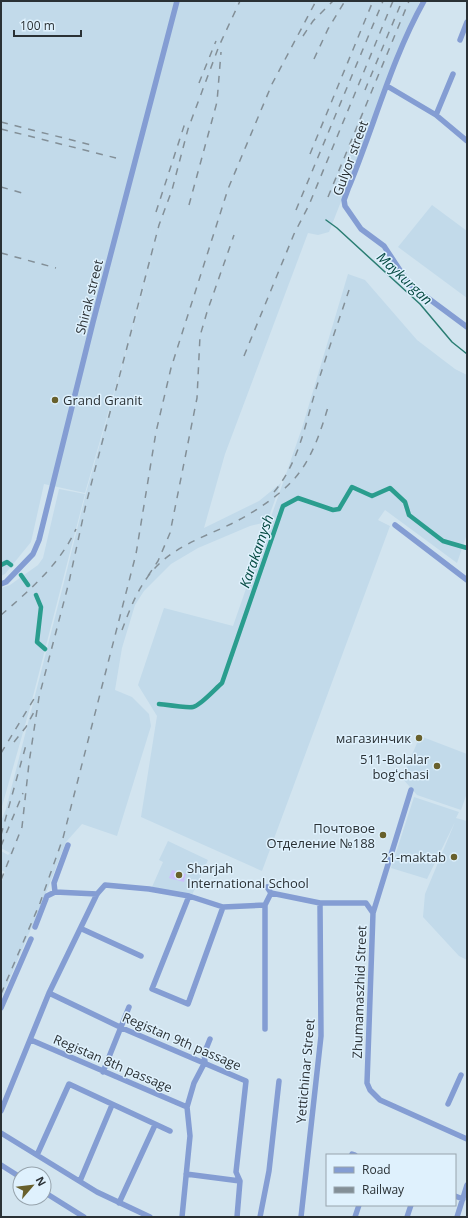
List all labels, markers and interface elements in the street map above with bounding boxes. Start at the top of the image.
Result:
scale bar [14,12,81,38]
text: 100 m [20,17,55,34]
street label: Gulyor street [328,117,372,198]
water label: Maykurgan [373,247,437,309]
street label: Shirak street [71,257,107,336]
place label: Grand Granit [63,391,143,409]
marker: Grand Granit [50,395,60,405]
water label: Karakamysh [235,512,277,590]
place label: магазинчик [336,729,411,747]
marker: магазинчик [414,733,424,743]
place label: 511-Bolalar bogʻchasi [360,750,430,783]
marker: 511-Bolalar bogʻchasi [432,761,442,771]
place label: Почтовое Отделение №188 [267,819,375,852]
marker: Почтовое Отделение №188 [378,830,388,840]
place label: 21-maktab [381,848,446,866]
marker: 21-maktab [449,852,459,862]
place label: Sharjah International School [187,859,309,892]
marker: Sharjah International School [174,870,184,880]
street label: Zhumamaszhid Street [348,925,370,1059]
street label: Registan 9th passage [120,1008,244,1074]
street label: Yettichinаr Street [291,1018,319,1124]
street label: Registan 8th passage [51,1030,175,1096]
legend [326,1154,456,1206]
text: Road [362,1161,391,1178]
north arrow [12,1166,52,1206]
text: N [33,1174,50,1189]
text: Railway [362,1181,405,1198]

